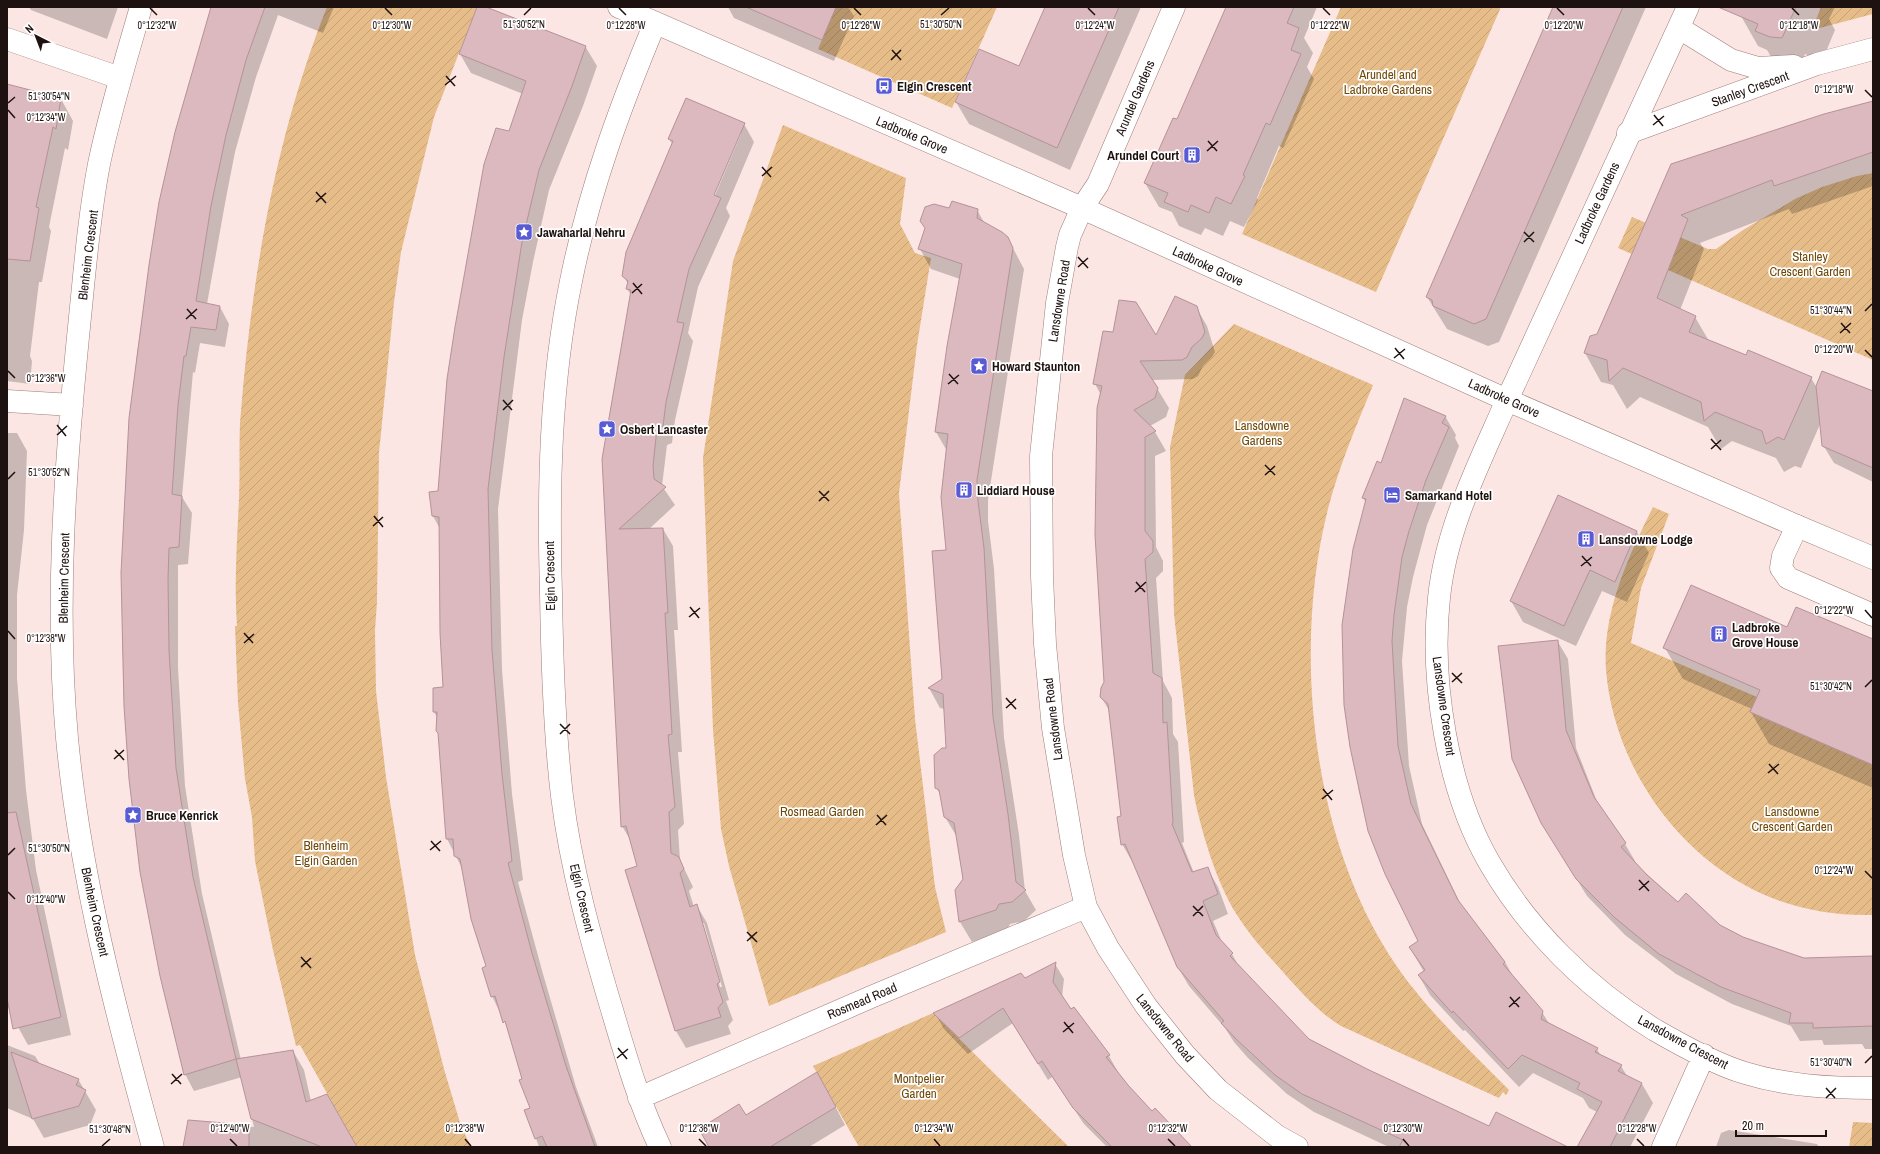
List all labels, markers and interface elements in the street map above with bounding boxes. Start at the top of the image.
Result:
north arrow [16,16,56,56]
text: 51°30'52"N [503,18,545,31]
text: 51°30'50"N [920,18,962,31]
text: 0°12'32"W [137,19,177,32]
text: 0°12'30"W [372,19,412,32]
text: 0°12'28"W [606,19,646,32]
text: 0°12'26"W [841,19,881,32]
text: 0°12'24"W [1075,19,1115,32]
text: 0°12'22"W [1310,19,1350,32]
text: 0°12'20"W [1544,19,1584,32]
text: 0°12'18"W [1779,19,1819,32]
text: N [22,21,36,36]
street label: Arundel Gardens [1111,58,1159,139]
park label: Arundel and Ladbroke Gardens [1344,66,1432,98]
street label: Stanley Crescent [1709,67,1791,111]
bus stop icon: Elgin Crescent [874,76,894,96]
place label: Elgin Crescent [897,78,972,95]
text: 0°12'18"W [1814,83,1854,96]
text: 51°30'54"N [28,90,70,103]
text: 0°12'34"W [26,111,66,124]
street label: Ladbroke Grove [873,112,951,158]
building icon: Arundel Court [1182,145,1202,165]
place label: Arundel Court [1107,147,1179,164]
street label: Ladbroke Gardens [1571,159,1623,247]
street label: Blenheim Crescent [74,209,102,301]
place icon: Jawaharlal Nehru [514,222,534,242]
place label: Jawaharlal Nehru [537,224,625,241]
street label: Ladbroke Grove [1170,242,1246,290]
park label: Stanley Crescent Garden [1769,248,1851,280]
street label: Lansdowne Road [1044,259,1074,343]
text: 51°30'44"N [1810,304,1852,317]
text: 0°12'20"W [1814,343,1854,356]
place icon: Howard Staunton [969,356,989,376]
place label: Howard Staunton [992,358,1080,375]
text: 0°12'36"W [26,372,66,385]
street label: Ladbroke Grove [1466,375,1542,421]
park label: Lansdowne Gardens [1235,417,1289,449]
place icon: Osbert Lancaster [597,419,617,439]
place label: Osbert Lancaster [620,421,709,438]
text: 51°30'52"N [28,466,70,479]
building icon: Liddiard House [954,480,974,500]
place label: Liddiard House [977,482,1055,499]
hotel icon: Samarkand Hotel [1382,485,1402,505]
place label: Samarkand Hotel [1405,487,1492,504]
building icon: Lansdowne Lodge [1576,529,1596,549]
place label: Lansdowne Lodge [1599,531,1693,548]
street label: Blenheim Crescent [55,533,73,623]
street label: Elgin Crescent [541,541,559,611]
text: 0°12'22"W [1814,604,1854,617]
place label: Ladbroke Grove House [1732,619,1798,651]
building icon: Ladbroke Grove House [1709,624,1729,644]
text: 0°12'38"W [26,632,66,645]
street label: Lansdowne Crescent [1429,655,1459,757]
street label: Lansdowne Road [1039,677,1066,761]
text: 51°30'42"N [1810,680,1852,693]
park label: Rosmead Garden [780,803,864,820]
park label: Lansdowne Crescent Garden [1751,803,1833,835]
place icon: Bruce Kenrick [123,805,143,825]
place label: Bruce Kenrick [146,807,218,824]
park label: Blenheim Elgin Garden [295,837,357,869]
text: 51°30'50"N [28,842,70,855]
street label: Elgin Crescent [566,862,598,934]
text: 0°12'24"W [1814,864,1854,877]
street label: Blenheim Crescent [77,866,113,958]
text: 0°12'40"W [26,893,66,906]
street label: Rosmead Road [825,979,899,1023]
street label: Lansdowne Road [1132,990,1198,1066]
street label: Lansdowne Crescent [1635,1011,1731,1073]
text: 51°30'40"N [1810,1056,1852,1069]
park label: Montpelier Garden [894,1070,945,1102]
scale bar [1736,1112,1826,1138]
text: 20 m [1742,1118,1764,1134]
text: 0°12'40"W [210,1122,250,1135]
text: 0°12'38"W [445,1122,485,1135]
text: 0°12'36"W [679,1122,719,1135]
text: 0°12'34"W [914,1122,954,1135]
text: 0°12'32"W [1148,1122,1188,1135]
text: 0°12'30"W [1383,1122,1423,1135]
text: 0°12'28"W [1617,1122,1657,1135]
text: 51°30'48"N [89,1123,131,1136]

